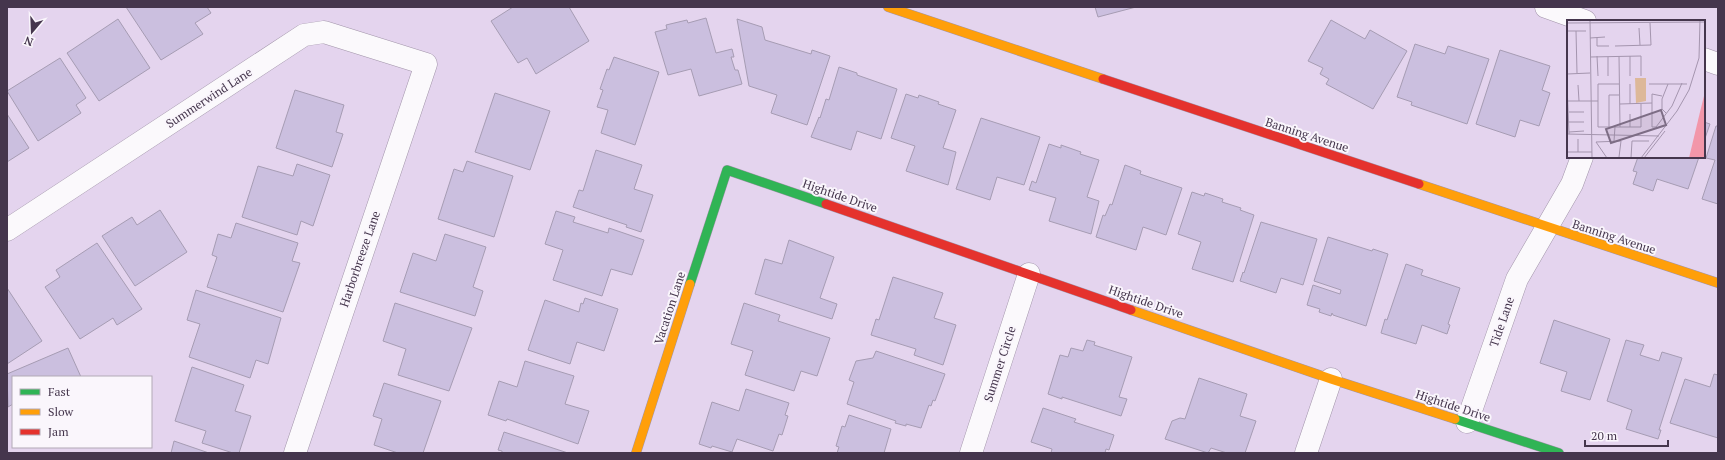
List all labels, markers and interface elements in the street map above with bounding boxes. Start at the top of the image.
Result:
north arrow [12,12,52,52]
inset map [1567,20,1705,158]
text: N [22,33,35,49]
street label: Summerwind Lane [163,64,255,131]
street label: Banning Avenue [1264,114,1351,155]
street label: Hightide Drive [801,176,879,215]
street label: Harborbreeze Lane [336,209,383,309]
street label: Banning Avenue [1571,216,1658,257]
street label: Vacation Lane [651,270,688,346]
street label: Hightide Drive [1107,282,1185,321]
street label: Tide Lane [1486,295,1517,349]
street label: Summer Circle [980,324,1019,404]
legend [12,376,152,448]
text: Fast [48,384,71,399]
street label: Hightide Drive [1414,386,1493,425]
text: Slow [48,404,74,419]
scale bar [1585,422,1668,448]
text: Jam [48,424,69,439]
text: 20 m [1591,428,1618,443]

